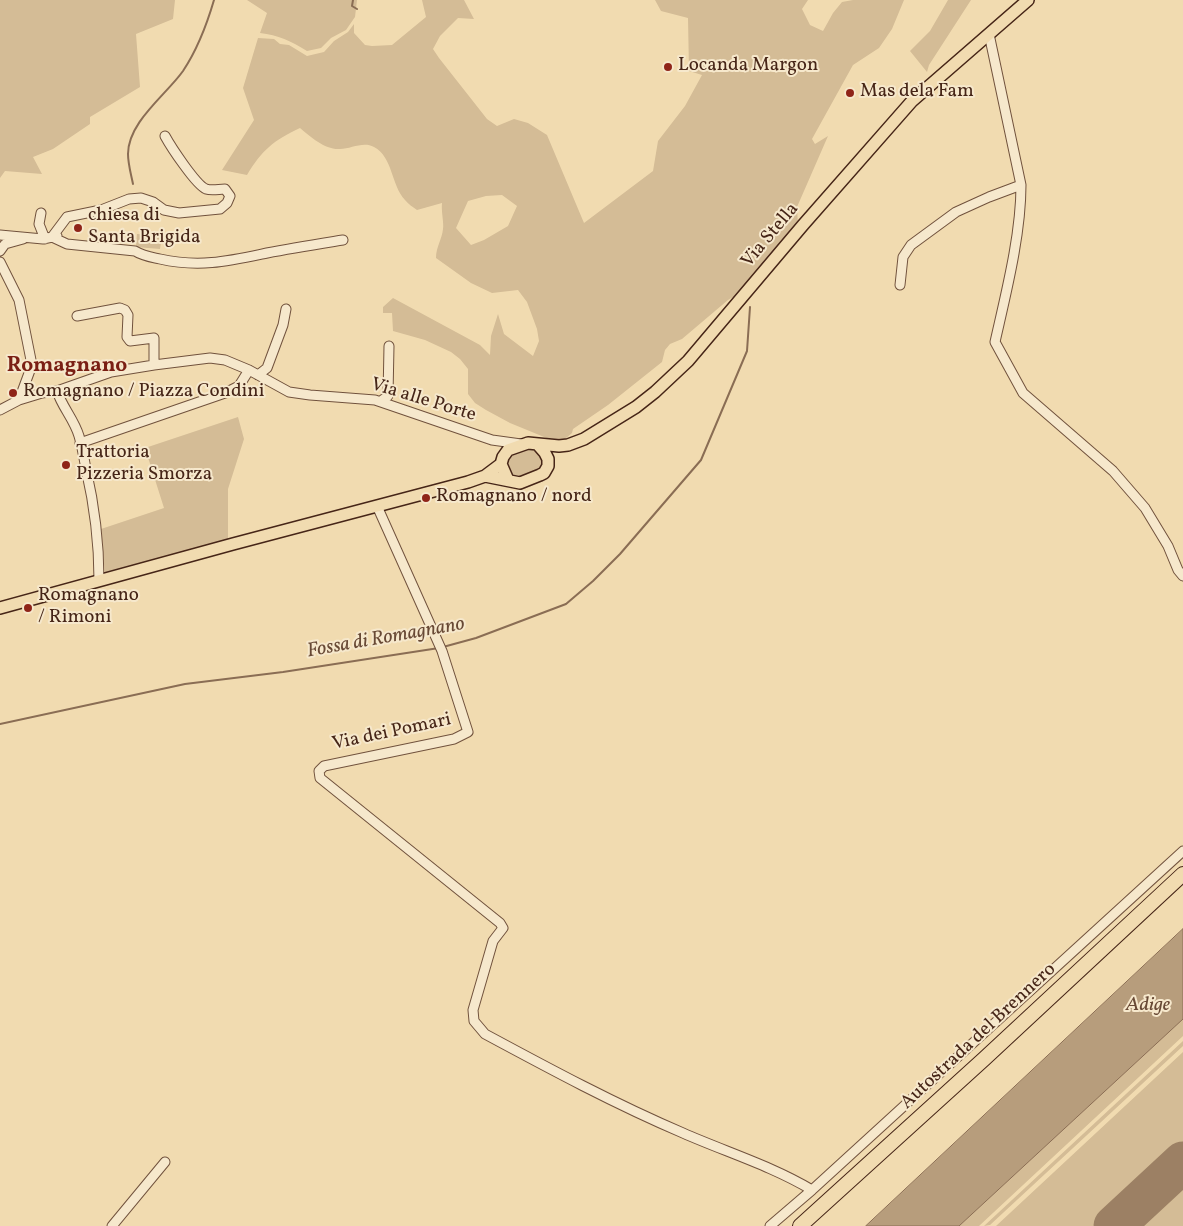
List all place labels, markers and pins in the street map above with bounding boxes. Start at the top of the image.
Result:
place label: Locanda Margon [678,56,818,78]
marker: Locanda Margon [662,61,674,73]
place label: Mas dela Fam [860,82,974,104]
marker: Mas dela Fam [844,87,856,99]
place label: chiesa di Santa Brigida [88,206,200,250]
marker: chiesa di Santa Brigida [72,222,84,234]
place label: Romagnano / Piazza Condini [23,382,264,404]
marker: Romagnano / Piazza Condini [7,387,19,399]
place label: Trattoria Pizzeria Smorza [76,443,212,487]
marker: Trattoria Pizzeria Smorza [60,459,72,471]
place label: Romagnano / nord [436,487,592,509]
marker: Romagnano / nord [420,492,432,504]
place label: Romagnano / Rimoni [38,586,139,630]
marker: Romagnano / Rimoni [22,602,34,614]

